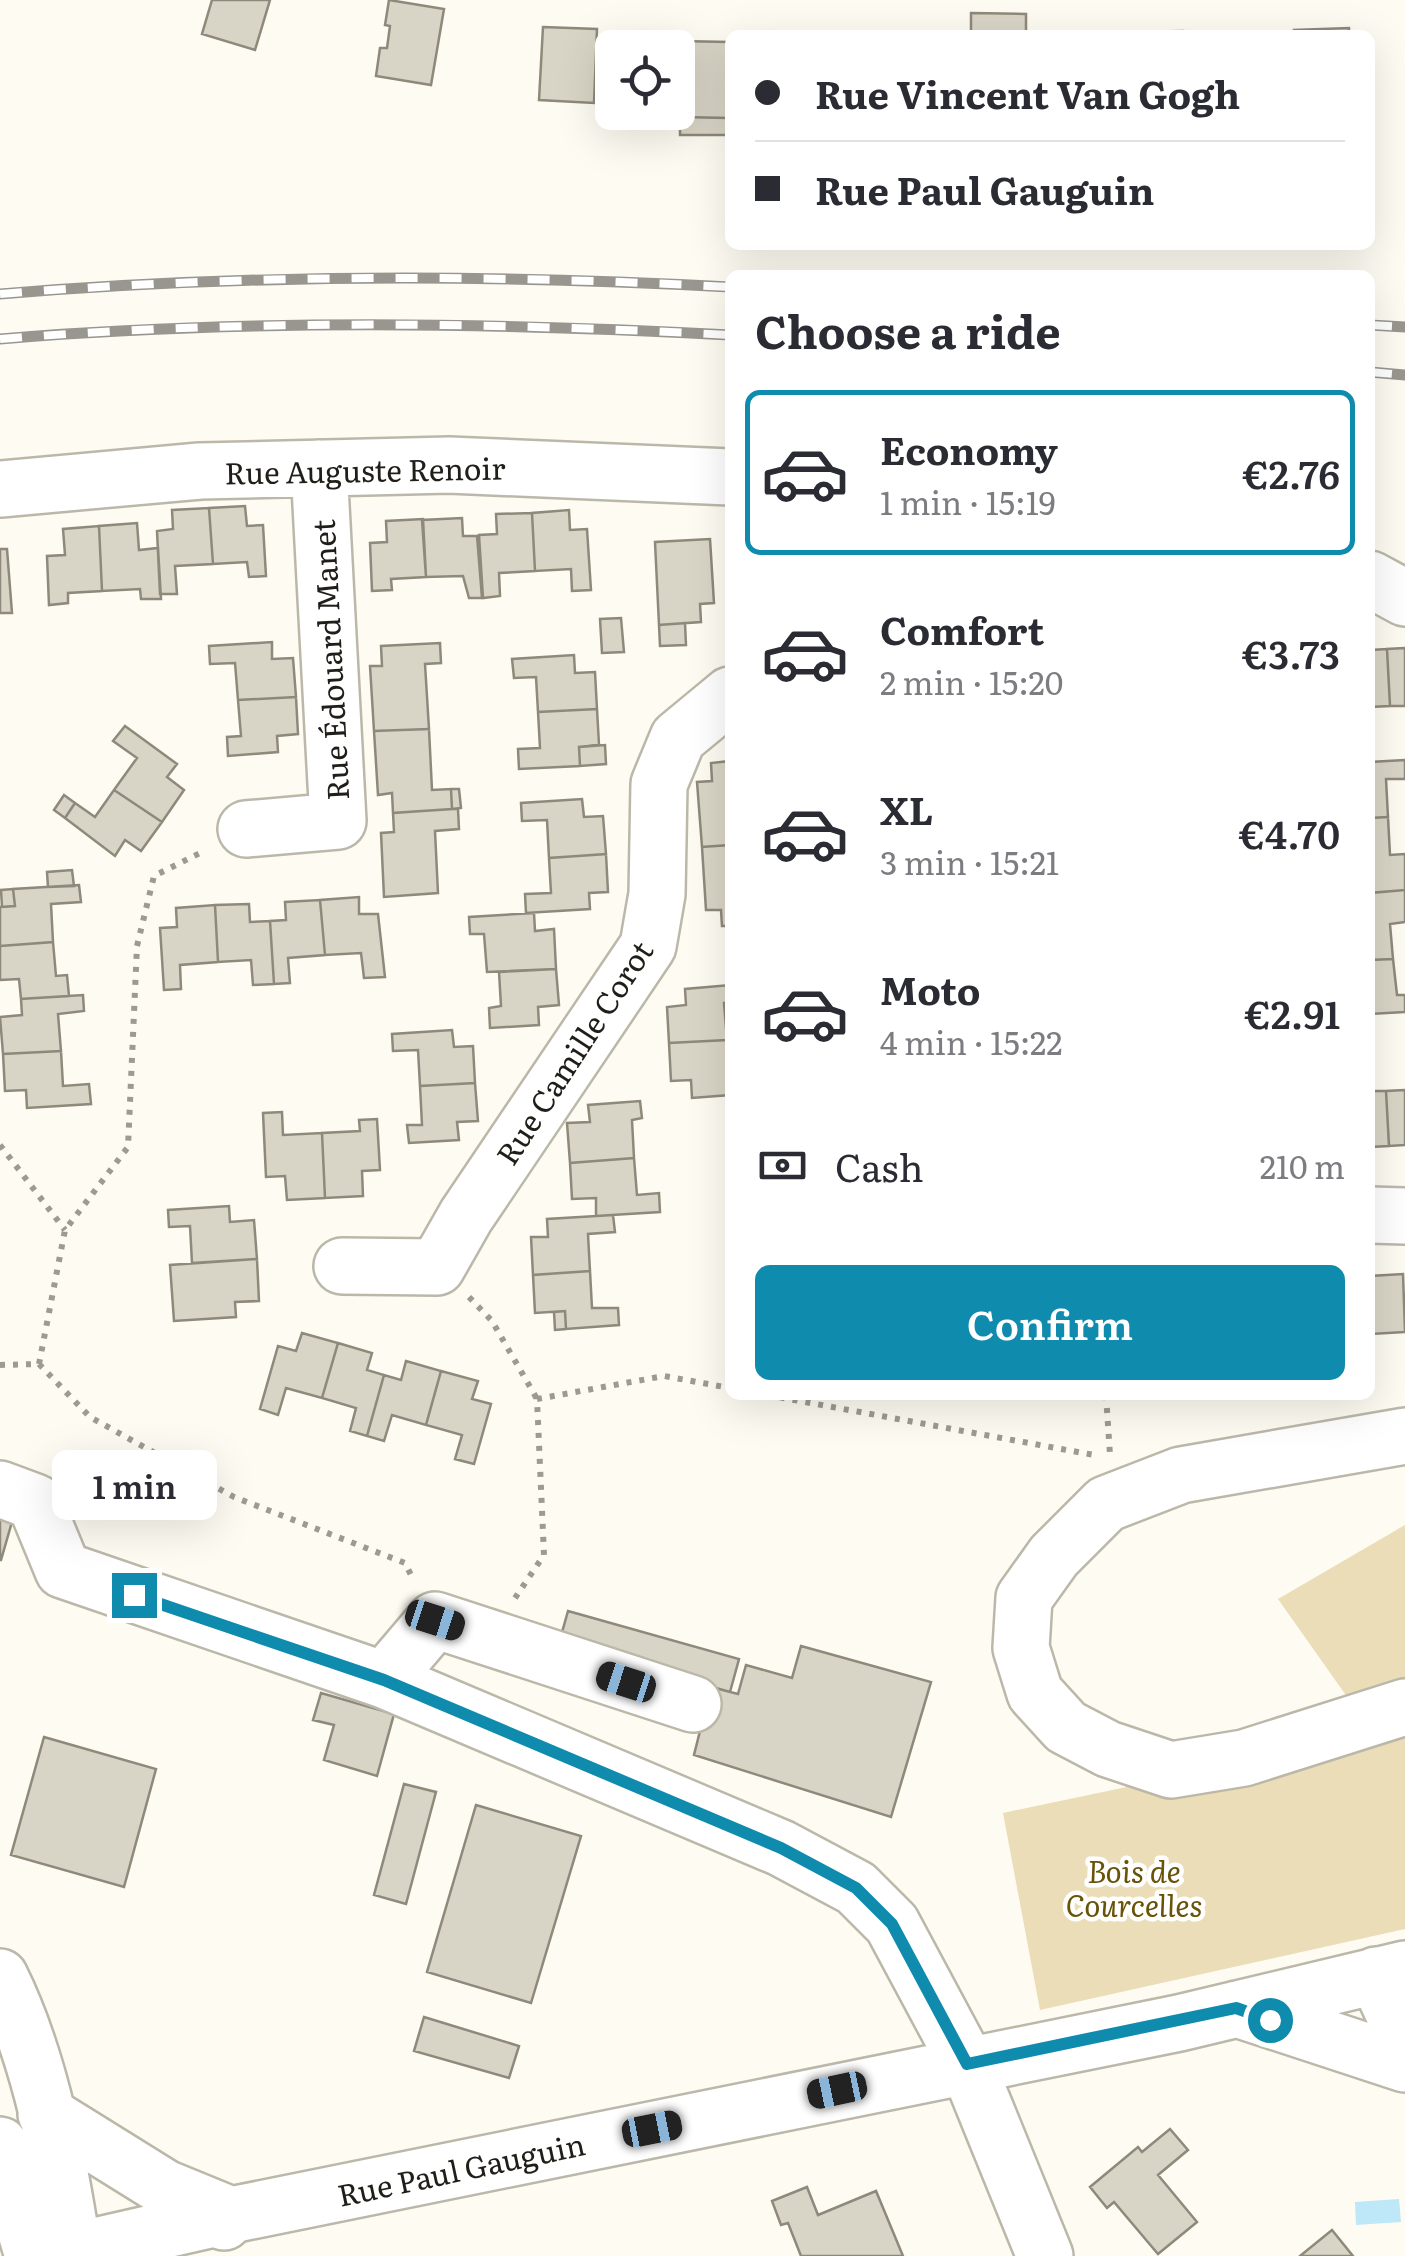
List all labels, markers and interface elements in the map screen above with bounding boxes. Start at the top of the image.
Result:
map controls [595,30,695,130]
button: locate [595,30,695,130]
text: Rue Vincent Van Gogh [815,64,1240,121]
text: Rue Paul Gauguin [815,160,1154,217]
text: Choose a ride [755,296,1061,363]
text: Economy [880,420,1058,477]
icon: car [760,428,850,518]
text: €2.76 [1243,444,1340,501]
street label: Rue Auguste Renoir [224,445,506,493]
text: 1 min · 15:19 [880,477,1055,525]
street label: Rue Édouard Manet [300,519,358,801]
text: Comfort [880,600,1044,657]
icon: car [760,608,850,698]
text: €3.73 [1242,624,1340,681]
text: 2 min · 15:20 [880,657,1063,705]
text: XL [880,780,933,837]
icon: car [760,788,850,878]
text: €4.70 [1239,804,1340,861]
text: 3 min · 15:21 [880,837,1059,885]
street label: Rue Camille Corot [484,931,662,1173]
text: Moto [880,960,980,1017]
icon: car [760,968,850,1058]
text: €2.91 [1245,984,1340,1041]
text: 4 min · 15:22 [880,1017,1062,1065]
text: Cash [835,1137,924,1194]
icon: cash [755,1138,810,1193]
text: 210 m [1260,1141,1345,1189]
button: Confirm [755,1265,1345,1380]
callout: 1 min [52,1450,216,1520]
text: 1 min [92,1461,177,1509]
route end [112,1573,157,1618]
car [402,1596,468,1644]
car [593,1658,659,1706]
park label: Bois de Courcelles [1066,1848,1202,1926]
route start [1248,1998,1293,2043]
car [805,2069,869,2111]
car [620,2109,684,2149]
street label: Rue Paul Gauguin [333,2120,589,2216]

